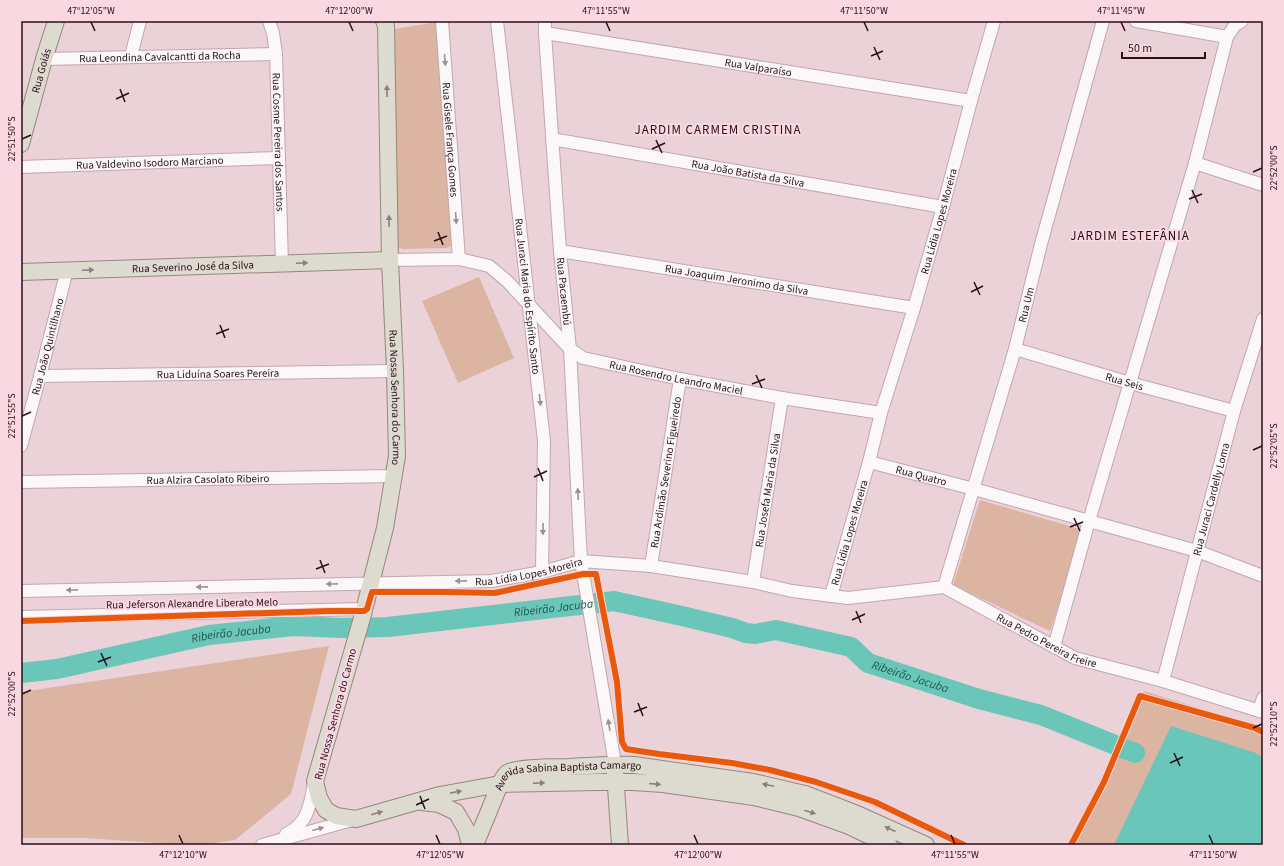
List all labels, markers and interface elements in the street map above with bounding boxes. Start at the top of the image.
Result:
text: 47°12'05"W [67,4,115,18]
text: 47°12'00"W [325,4,373,18]
text: 47°11'55"W [582,4,630,18]
text: 47°11'50"W [840,4,888,18]
text: 47°11'45"W [1097,4,1145,18]
scale bar [1122,34,1205,60]
text: 50 m [1128,40,1152,57]
street label: Rua Goiás [28,46,55,95]
street label: Rua Leondina Cavalcantti da Rocha [79,48,241,66]
one-way arrow [441,54,448,66]
street label: Rua Valparaíso [724,55,793,80]
street label: Rua Cosme Pereira dos Santos [269,73,288,212]
street label: Rua Gisele França Gomes [438,82,462,198]
one-way arrow [384,84,390,97]
text: 22°51'50"S [5,116,19,162]
district label: JARDIM CARMEM CRISTINA [634,121,802,139]
text: 22°52'00"S [1267,145,1281,191]
street label: Rua Valdevino Isodoro Marciano [76,153,224,173]
street label: Rua João Batista da Silva [690,156,806,191]
street label: Rua Lídia Lopes Moreira [917,167,961,276]
one-way arrow [453,211,460,224]
one-way arrow [386,214,392,227]
street label: Rua Juraci Maria do Espírito Santo [511,217,543,375]
district label: JARDIM ESTEFÂNIA [1070,227,1190,245]
street label: Rua Severino José da Silva [132,257,254,276]
street label: Rua Pacaembú [553,257,575,326]
one-way arrow [296,260,309,266]
street label: Rua Joaquim Jeronimo da Silva [664,261,809,299]
one-way arrow [82,266,94,273]
street label: Rua Um [1015,285,1038,324]
street label: Rua João Quintilhano [28,296,68,397]
street label: Rua Nossa Senhora do Carmo [385,329,404,466]
street label: Rua Rosendro Leandro Maciel [608,357,744,399]
street label: Rua Liduína Soares Pereira [157,366,279,382]
street label: Rua Seis [1104,369,1145,394]
text: 22°51'55"S [5,393,19,439]
one-way arrow [537,394,543,406]
street label: Rua Ardimão Severino Figueiredo [647,395,685,549]
text: 22°52'05"S [1267,423,1281,469]
street label: Rua Josefa Maria da Silva [752,432,784,548]
street label: Rua Juraci Cardelly Loma [1189,441,1233,557]
street label: Rua Quatro [894,462,948,490]
street label: Rua Alzira Casolato Ribeiro [146,471,270,488]
street label: Rua Lídia Lopes Moreira [827,478,872,587]
one-way arrow [574,488,581,500]
one-way arrow [539,523,546,535]
street label: Rua Lídia Lopes Moreira [475,554,584,589]
one-way arrow [454,578,467,584]
one-way arrow [326,580,338,587]
one-way arrow [195,584,208,590]
one-way arrow [65,587,78,593]
street label: Rua Jeferson Alexandre Liberato Melo [106,594,278,613]
water label: Ribeirão Jacuba [513,595,595,621]
street label: Rua Pedro Pereira Freire [994,610,1099,672]
water label: Ribeirão Jacuba [190,620,272,648]
street label: Rua Nossa Senhora do Carmo [311,647,360,782]
water label: Ribeirão Jacuba [869,657,951,698]
text: 22°52'00"S [5,671,19,717]
text: 22°52'10"S [1267,701,1281,747]
one-way arrow [606,719,612,731]
street label: Avenida Sabina Baptista Camargo [491,758,643,793]
one-way arrow [533,780,546,786]
one-way arrow [649,780,661,787]
one-way arrow [762,782,774,788]
one-way arrow [450,789,462,795]
one-way arrow [804,809,816,815]
one-way arrow [371,810,383,816]
one-way arrow [312,826,324,832]
one-way arrow [885,826,896,832]
text: 47°12'10"W [159,848,207,862]
text: 47°12'05"W [416,848,464,862]
text: 47°12'00"W [674,848,722,862]
text: 47°11'55"W [931,848,979,862]
text: 47°11'50"W [1189,848,1237,862]

